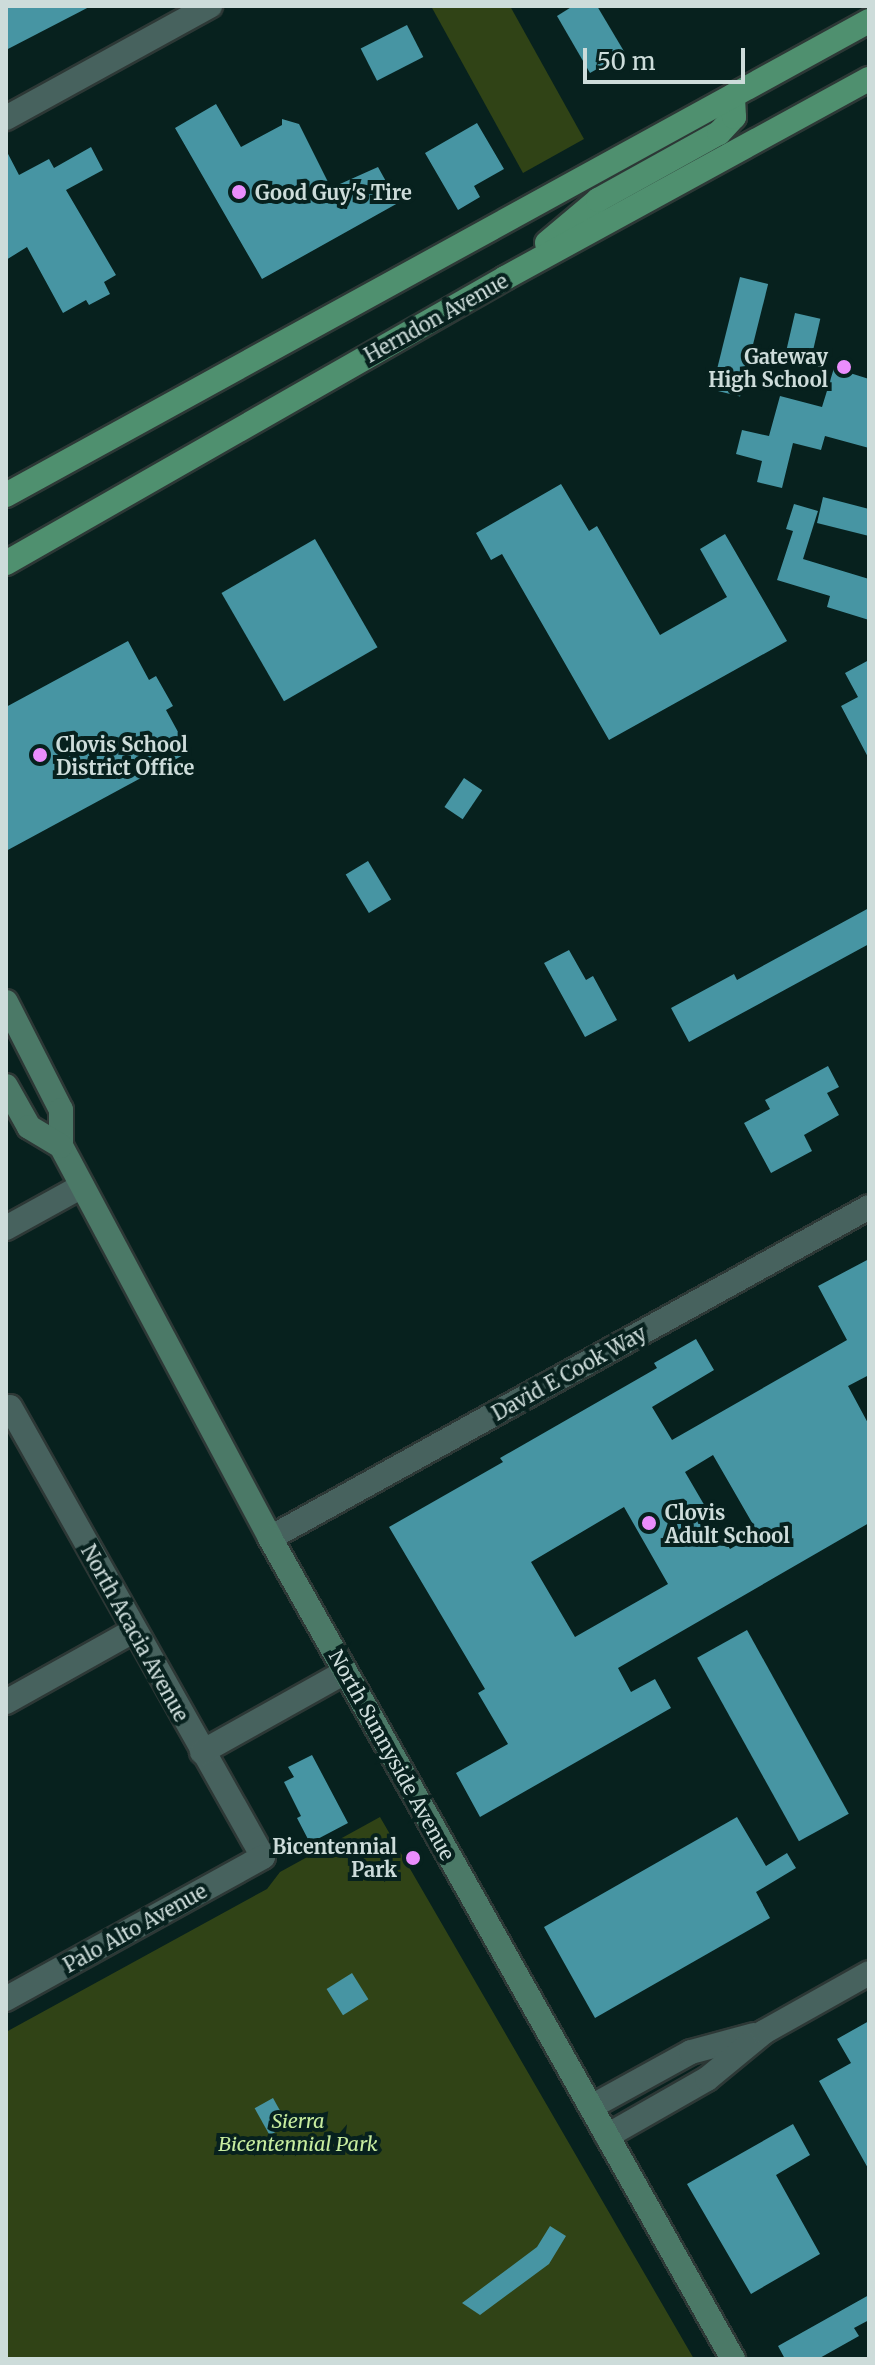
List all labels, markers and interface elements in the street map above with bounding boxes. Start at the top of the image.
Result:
scale bar [587,32,749,82]
text: 50 m [597,46,656,77]
place label: Good Guy's Tire [255,180,412,204]
marker: Good Guy's Tire [230,183,248,201]
street label: Herndon Avenue [360,269,512,367]
place label: Gateway High School [708,344,828,391]
marker: Gateway High School [835,358,853,376]
place label: Clovis School District Office [56,732,194,779]
marker: Clovis School District Office [31,746,49,764]
street label: David E Cook Way [488,1321,650,1425]
place label: Clovis Adult School [665,1500,790,1547]
marker: Clovis Adult School [640,1514,658,1532]
street label: North Acacia Avenue [76,1540,194,1726]
street label: North Sunnyside Avenue [324,1646,460,1864]
place label: Bicentennial Park [272,1834,397,1881]
marker: Bicentennial Park [404,1849,422,1867]
street label: Palo Alto Avenue [59,1879,211,1977]
park label: Sierra Bicentennial Park [218,2109,378,2156]

